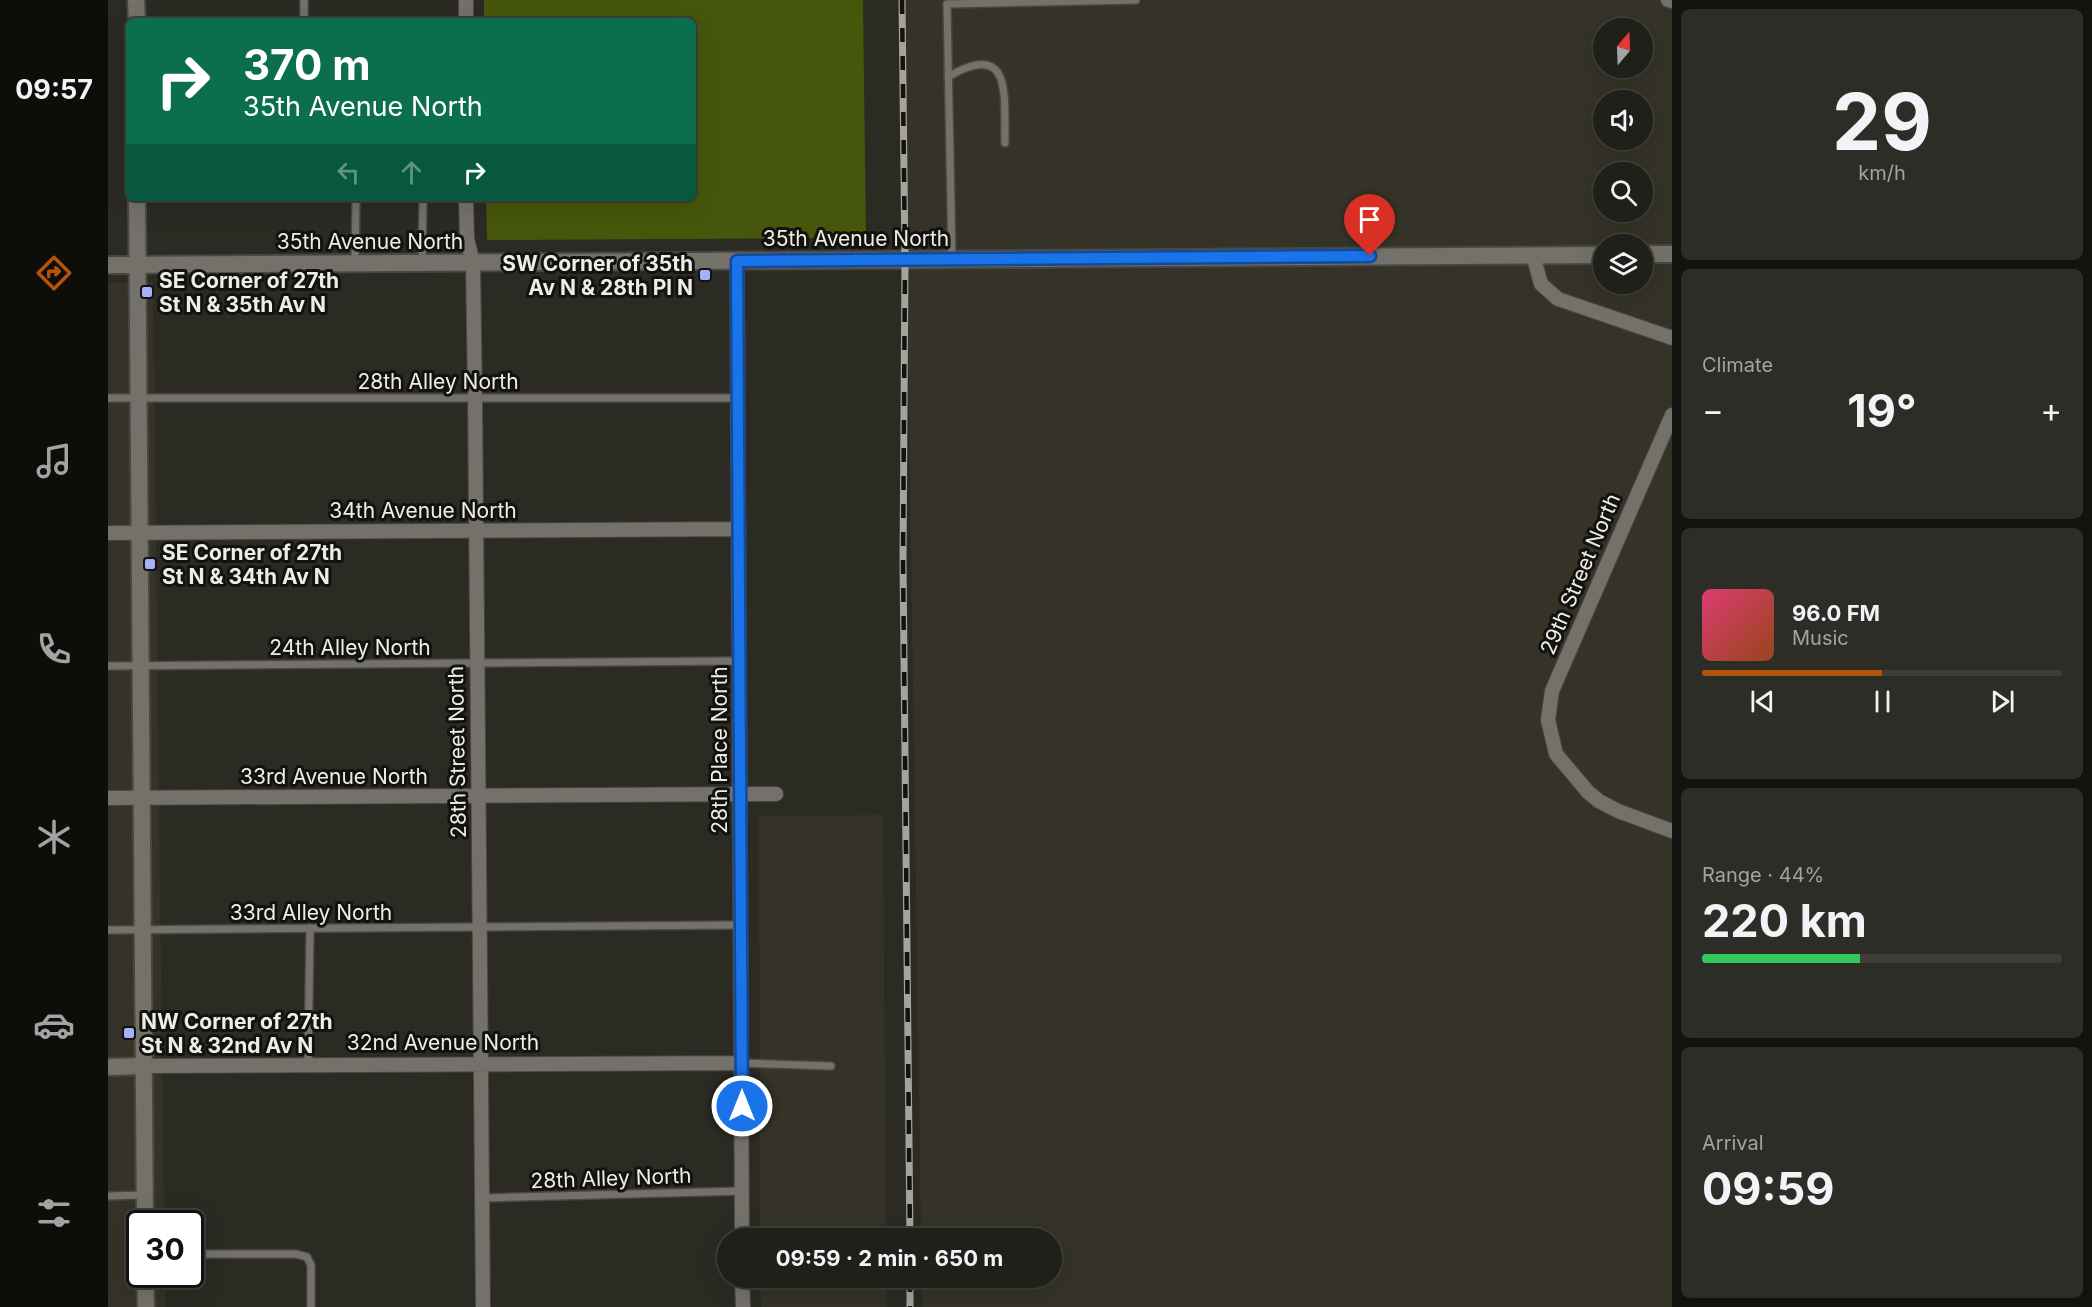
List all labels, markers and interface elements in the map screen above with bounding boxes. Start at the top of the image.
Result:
north arrow [1593,18,1653,78]
map controls [1593,18,1653,294]
text: 370 m [243,39,370,90]
icon: right [144,42,222,120]
text: 09:57 [15,73,93,106]
text: 29 [1832,74,1932,169]
text: 35th Avenue North [243,90,483,123]
button: sound [1593,90,1653,150]
icon: left [332,156,365,189]
icon: ahead [395,156,428,189]
icon: right [458,156,491,189]
text: km/h [1858,161,1906,185]
button: search [1593,162,1653,222]
pin [1344,194,1395,256]
icon: arrive [1353,203,1386,236]
street label: 35th Avenue North [763,226,949,251]
street label: 35th Avenue North [277,229,463,254]
button: layers [1593,234,1653,294]
place label: SW Corner of 35th Av N & 28th Pl N [502,251,693,300]
icon: directions [33,252,75,294]
place label: SE Corner of 27th St N & 35th Av N [159,268,339,317]
marker: SW Corner of 35th Av N & 28th Pl N [698,268,712,282]
marker: SE Corner of 27th St N & 35th Av N [140,285,154,299]
text: Climate [1702,353,1773,377]
street label: 28th Alley North [357,369,519,394]
text: 19° [1847,383,1917,438]
text: − [1702,390,1724,430]
text: + [2040,390,2062,430]
icon: music [33,440,75,482]
street label: 29th Street North [1535,490,1625,658]
street label: 34th Avenue North [329,498,517,523]
place label: SE Corner of 27th St N & 34th Av N [162,540,342,589]
marker: SE Corner of 27th St N & 34th Av N [143,557,157,571]
text: 96.0 FM [1792,600,1880,626]
text: Music [1792,626,1849,650]
icon: phone [33,628,75,670]
street label: 24th Alley North [269,635,431,660]
street label: 28th Street North [443,666,471,838]
street label: 28th Place North [707,666,732,834]
icon: previous [1746,685,1779,718]
icon: pause [1866,685,1899,718]
icon: next [1986,685,2019,718]
street label: 33rd Avenue North [240,764,428,789]
icon: climate [33,816,75,858]
text: Range · 44% [1702,863,1824,887]
text: 220 km [1702,893,1867,948]
street label: 33rd Alley North [230,900,392,925]
icon: car [33,1004,75,1046]
place label: NW Corner of 27th St N & 32nd Av N [141,1009,332,1058]
marker: NW Corner of 27th St N & 32nd Av N [122,1026,136,1040]
street label: 32nd Avenue North [347,1030,539,1055]
position arrow [710,1074,774,1138]
text: Arrival [1702,1131,1764,1155]
text: 09:59 [1702,1161,1835,1216]
street label: 28th Alley North [530,1163,692,1193]
icon: filters [33,1192,75,1234]
speed limit sign: 30 [126,1210,204,1288]
text: 09:59 · 2 min · 650 m [776,1245,1003,1271]

